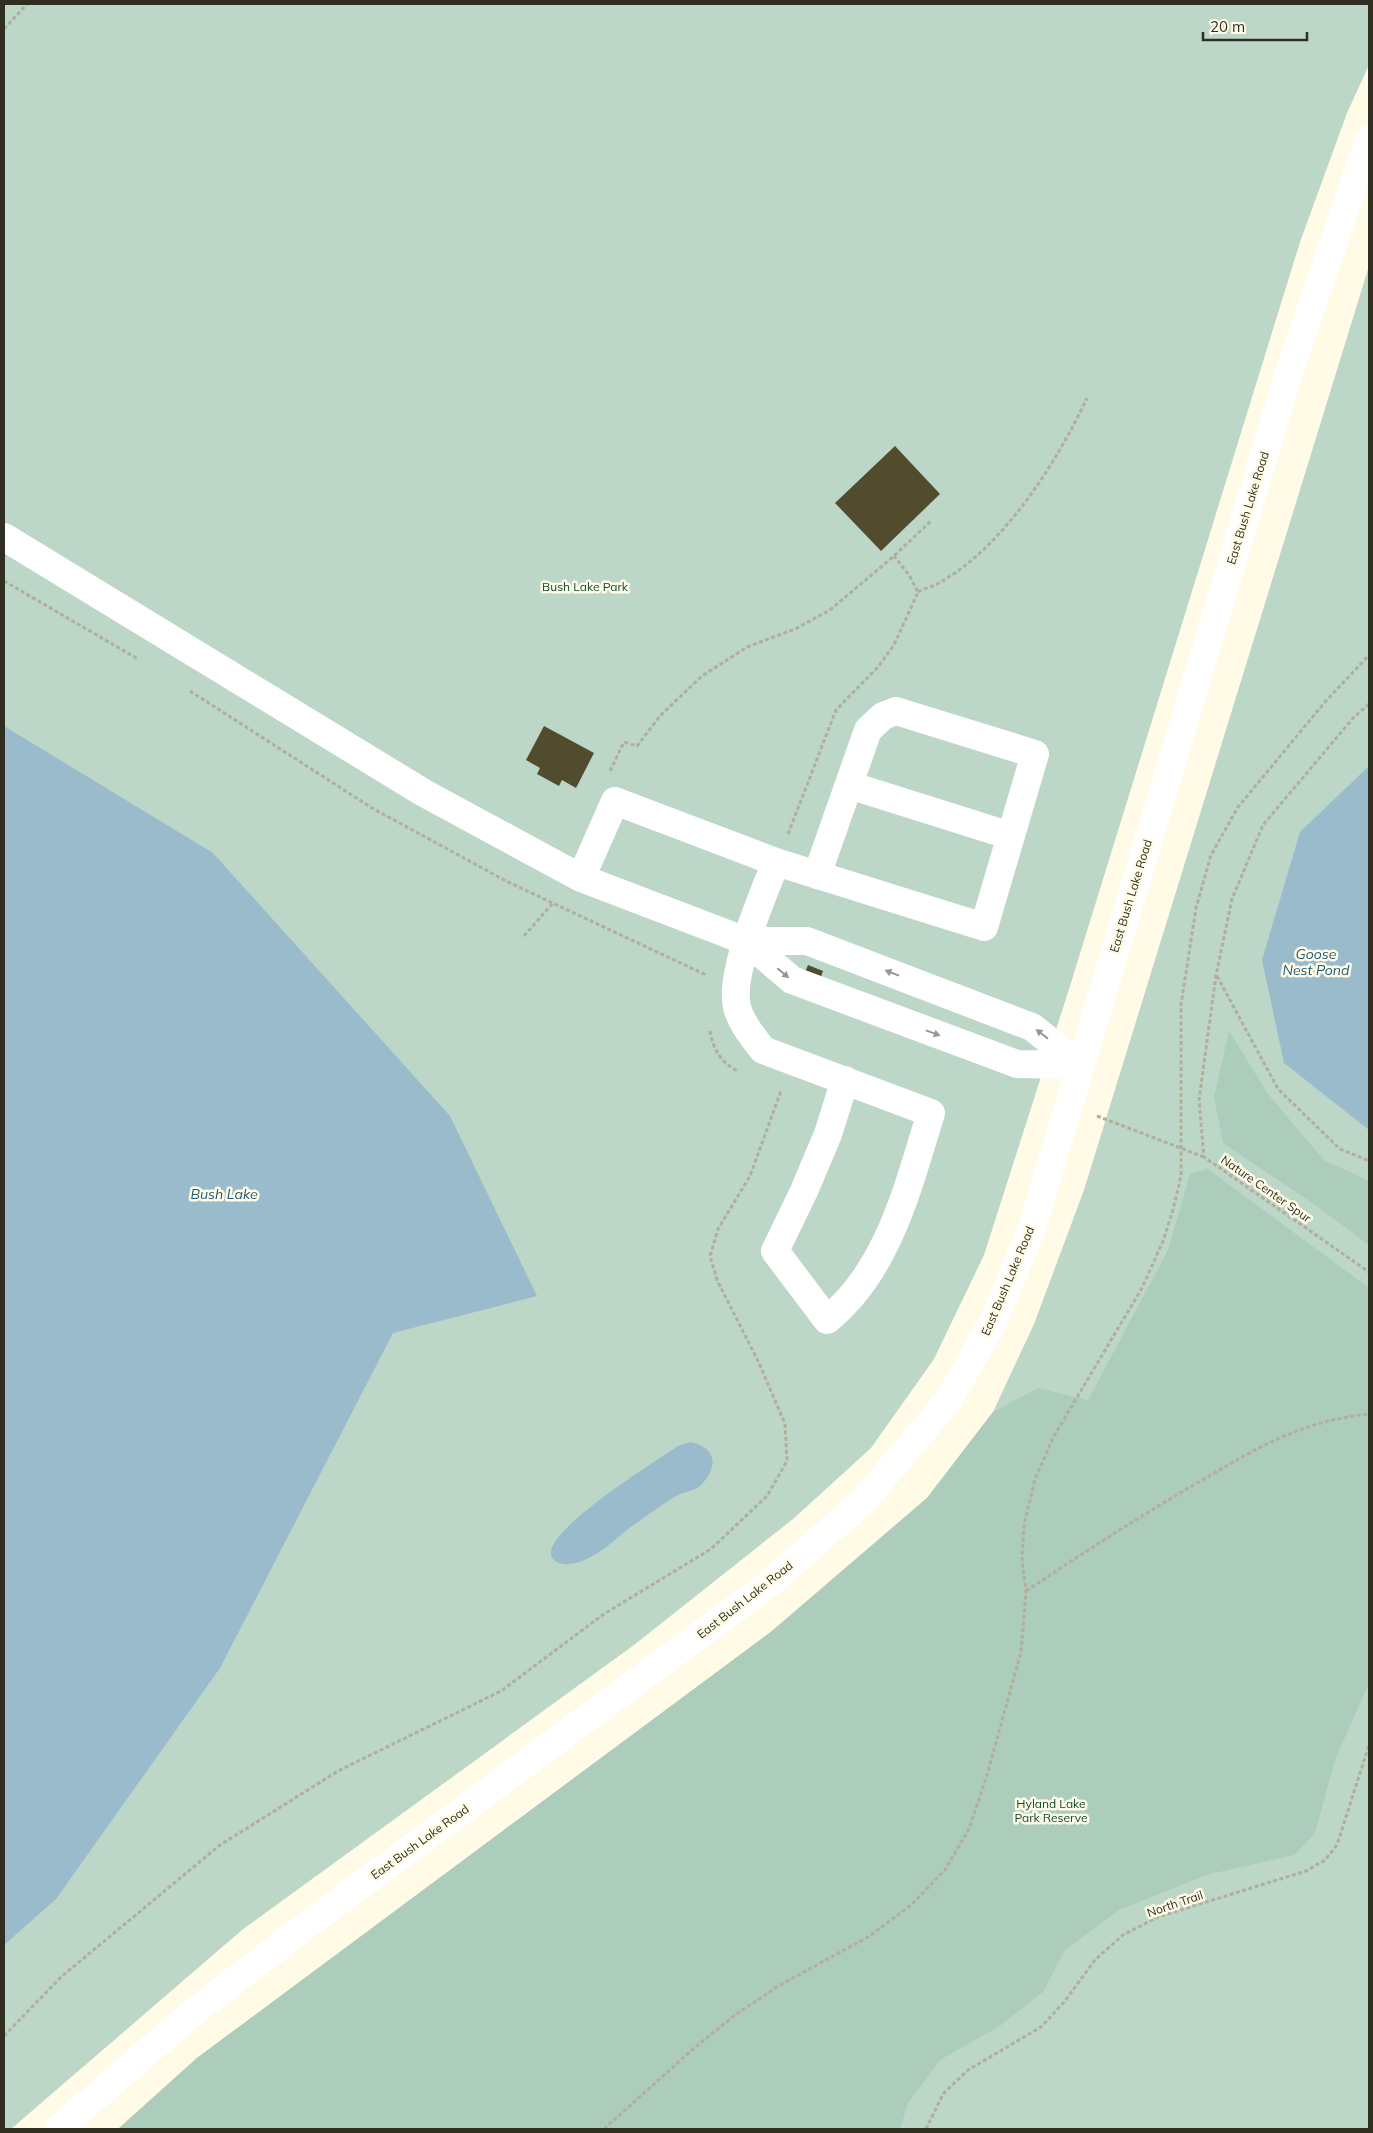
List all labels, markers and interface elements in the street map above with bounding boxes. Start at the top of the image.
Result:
scale bar [1203,10,1307,42]
text: 20 m [1210,17,1245,36]
street label: East Bush Lake Road [1223,450,1272,566]
park label: Bush Lake Park [542,579,629,594]
street label: East Bush Lake Road [1106,838,1155,954]
water label: Goose Nest Pond [1283,945,1350,979]
one-way arrow [777,967,789,978]
one-way arrow [884,969,899,976]
one-way arrow [926,1029,941,1037]
one-way arrow [1035,1029,1048,1040]
street label: Nature Center Spur [1218,1152,1315,1226]
water label: Bush Lake [190,1185,258,1203]
street label: East Bush Lake Road [978,1224,1037,1338]
street label: East Bush Lake Road [694,1558,796,1642]
park label: Hyland Lake Park Reserve [1014,1796,1088,1825]
street label: East Bush Lake Road [368,1801,472,1882]
street label: North Trail [1145,1887,1205,1920]

